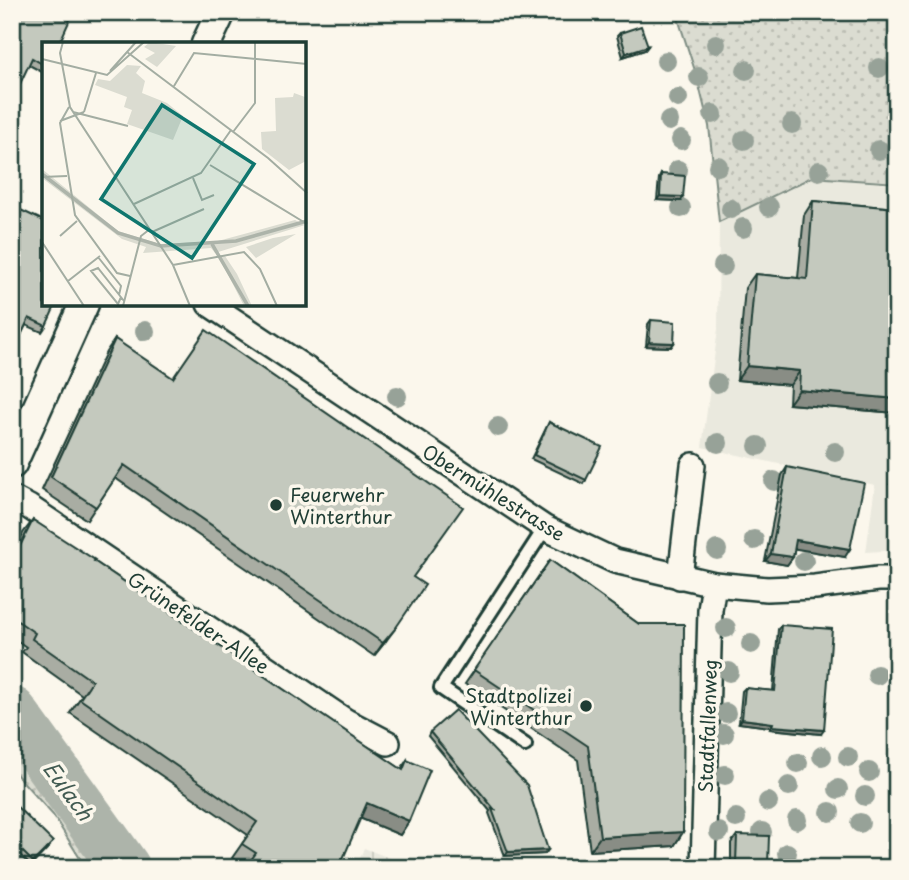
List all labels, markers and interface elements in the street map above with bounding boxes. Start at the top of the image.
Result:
inset map [42,42,306,306]
street label: Obermühlestrasse [417,437,571,547]
place label: Feuerwehr Winterthur [290,480,392,530]
marker: Feuerwehr Winterthur [268,497,284,513]
street label: Grünefelder-Allee [123,564,275,680]
street label: Stadtfallenweg [691,658,723,794]
place label: Stadtpolizei Winterthur [465,681,572,731]
marker: Stadtpolizei Winterthur [578,698,594,714]
water label: Eulach [36,753,102,827]

